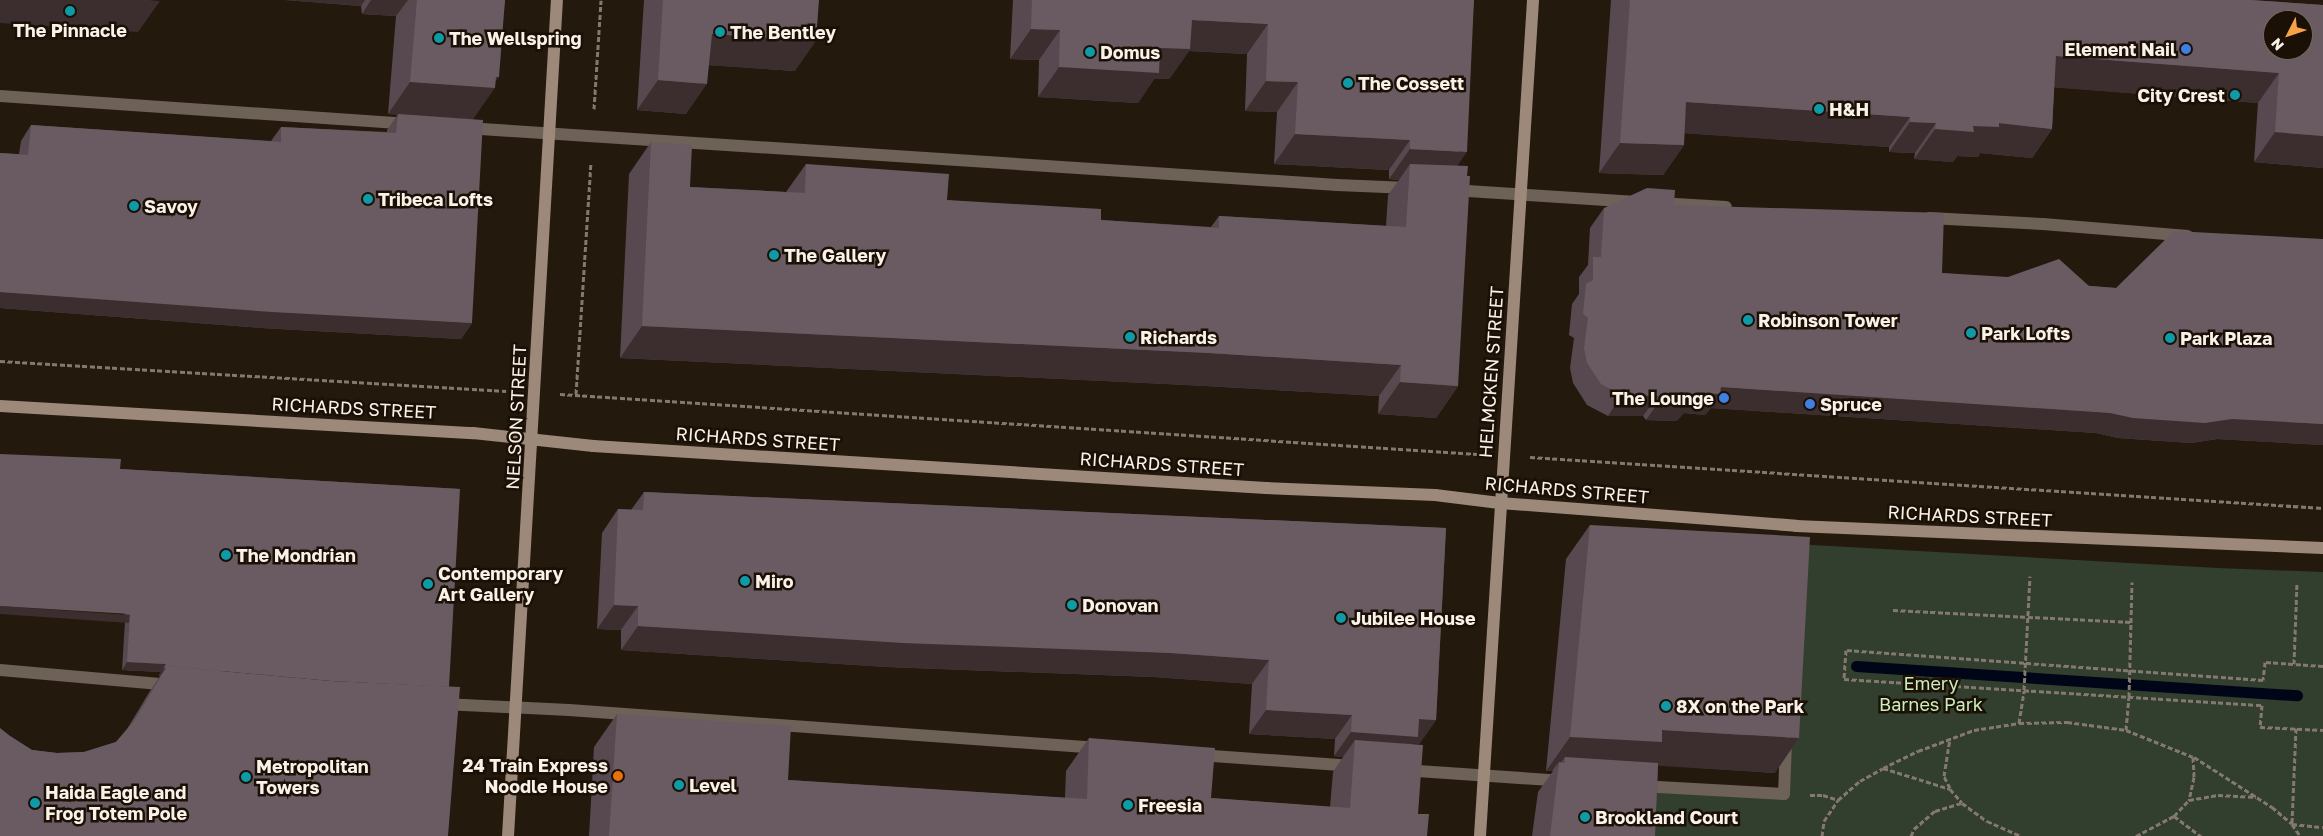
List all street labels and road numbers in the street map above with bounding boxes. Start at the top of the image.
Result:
street label: HELMCKEN STREET [1474,285,1508,459]
street label: NELSON STREET [501,344,531,490]
street label: RICHARDS STREET [271,393,437,423]
street label: RICHARDS STREET [675,422,841,456]
street label: RICHARDS STREET [1079,447,1245,481]
street label: RICHARDS STREET [1484,472,1650,508]
street label: RICHARDS STREET [1887,501,2053,531]

